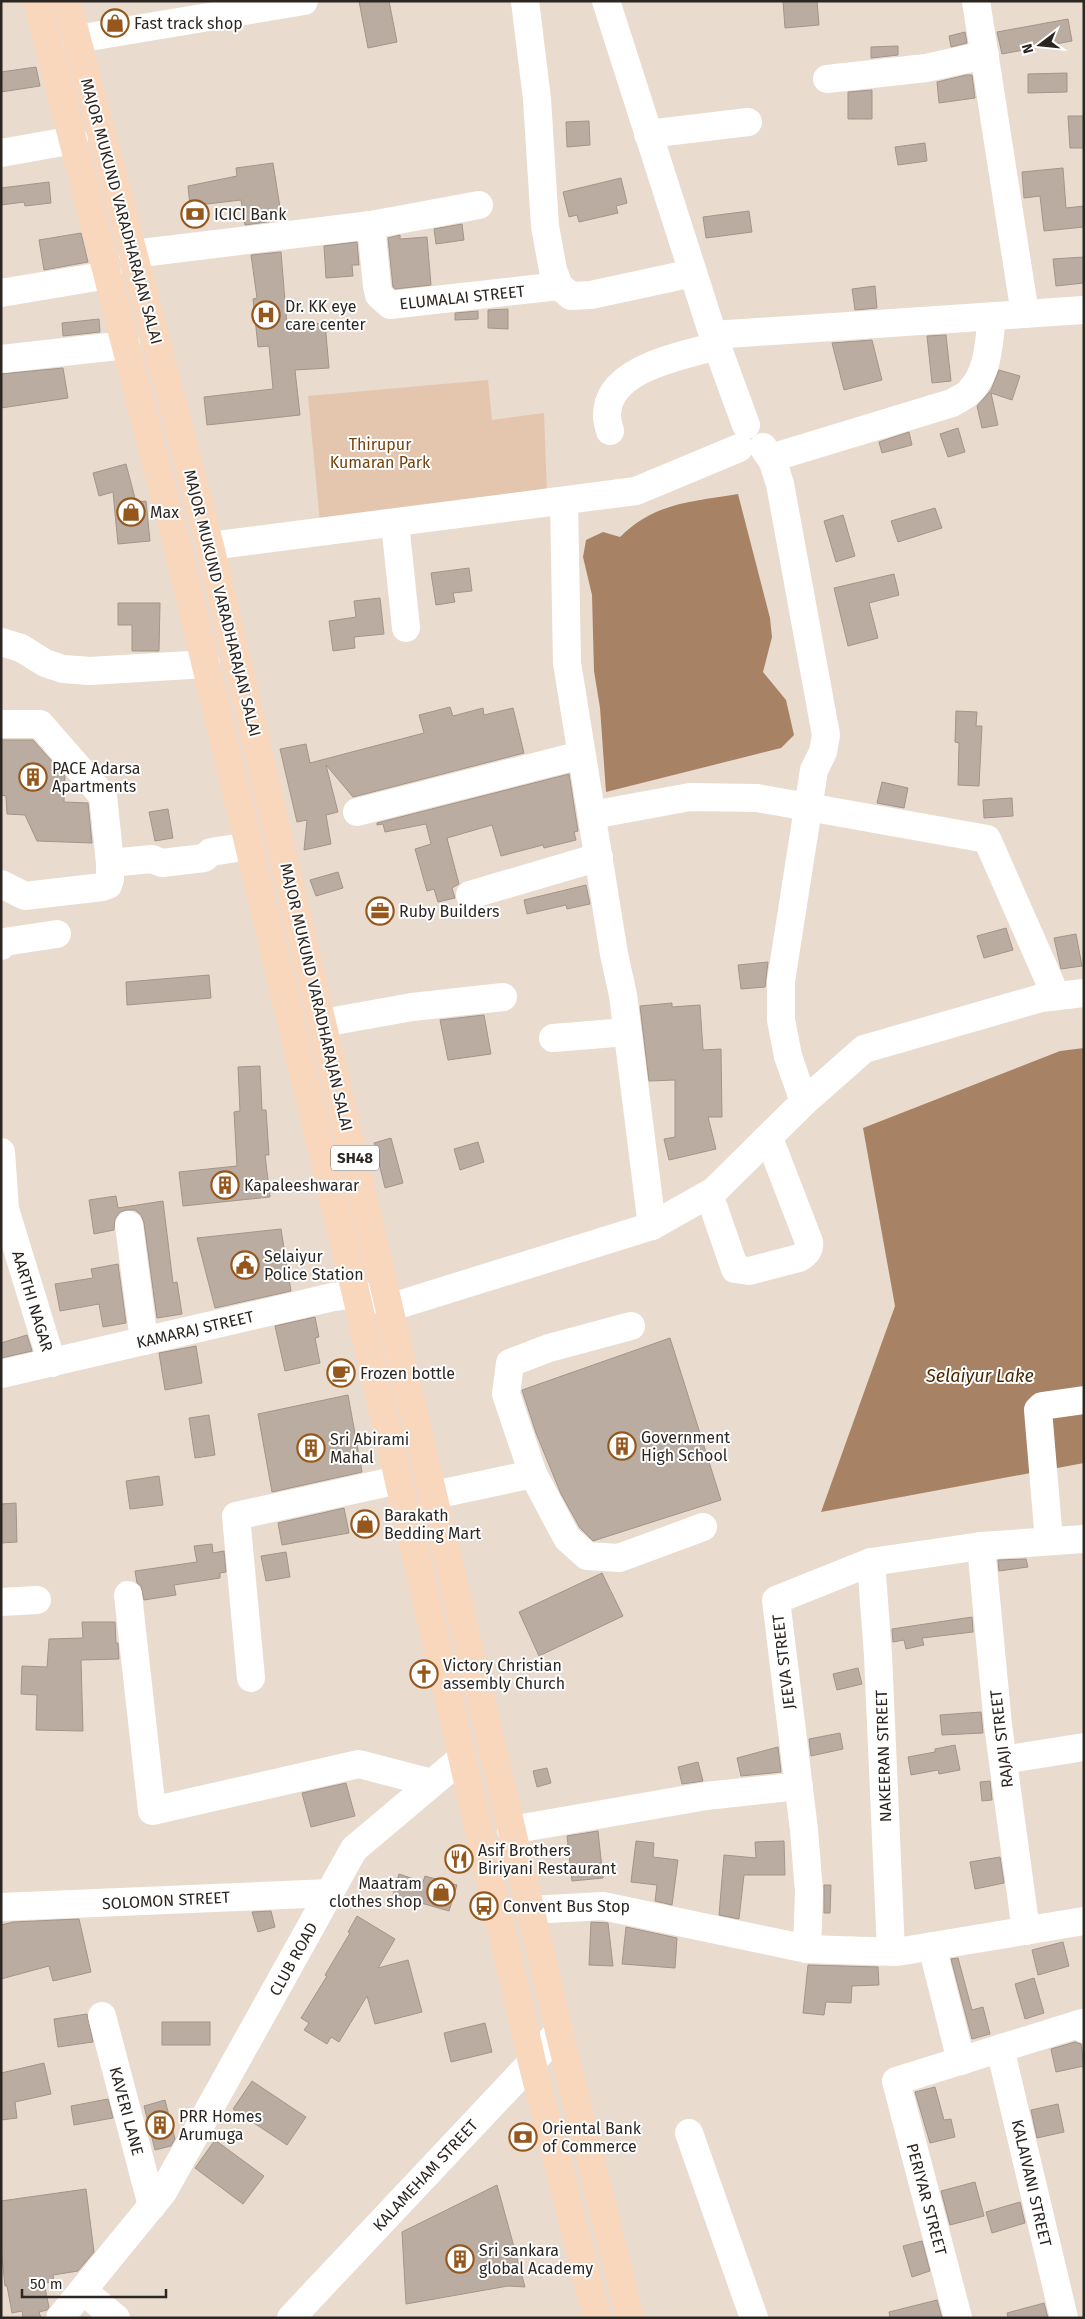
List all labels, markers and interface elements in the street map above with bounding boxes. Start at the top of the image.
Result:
shop icon: Fast track shop [100,8,130,38]
place label: Fast track shop [134,14,243,33]
north arrow [1015,20,1065,70]
text: N [1019,42,1037,55]
street label: MAJOR MUKUND VARADHARAJAN SALAI [77,76,166,346]
bank icon: ICICI Bank [180,199,210,229]
place label: ICICI Bank [214,205,287,224]
street label: ELUMALAI STREET [398,281,526,314]
place label: Dr. KK eye care center [285,297,367,334]
hospital icon: Dr. KK eye care center [251,300,281,330]
park label: Thirupur Kumaran Park [330,435,431,472]
street label: MAJOR MUKUND VARADHARAJAN SALAI [180,468,265,739]
shop icon: Max [116,497,146,527]
place label: Max [150,503,179,522]
place label: PACE Adarsa Apartments [52,759,141,796]
building icon: PACE Adarsa Apartments [18,762,48,792]
street label: MAJOR MUKUND VARADHARAJAN SALAI [276,861,357,1133]
office icon: Ruby Builders [365,896,395,926]
place label: Ruby Builders [399,902,499,921]
road number: SH48 [331,1146,379,1170]
building icon: Kapaleeshwarar [210,1170,240,1200]
place label: Kapaleeshwarar [244,1176,360,1195]
place label: Selaiyur Police Station [264,1247,364,1284]
street label: AARTHI NAGAR [8,1248,57,1354]
public building icon: Selaiyur Police Station [230,1250,260,1280]
street label: KAMARAJ STREET [135,1307,256,1352]
cafe icon: Frozen bottle [326,1358,356,1388]
place label: Frozen bottle [360,1364,455,1383]
water label: Selaiyur Lake [925,1365,1034,1387]
place label: Government High School [641,1428,730,1465]
place label: Sri Abirami Mahal [330,1430,409,1467]
building icon: Government High School [607,1431,637,1461]
building icon: Sri Abirami Mahal [296,1433,326,1463]
place label: Barakath Bedding Mart [384,1506,481,1543]
shop icon: Barakath Bedding Mart [350,1509,380,1539]
street label: JEEVA STREET [768,1613,799,1711]
place label: Victory Christian assembly Church [443,1656,565,1693]
church icon: Victory Christian assembly Church [409,1659,439,1689]
street label: RAJAJI STREET [986,1688,1017,1789]
street label: NAKEERAN STREET [872,1689,895,1822]
place label: Asif Brothers Biriyani Restaurant [478,1841,616,1878]
restaurant icon: Asif Brothers Biriyani Restaurant [444,1844,474,1874]
place label: Maatram clothes shop [329,1874,422,1911]
shop icon: Maatram clothes shop [426,1877,456,1907]
street label: SOLOMON STREET [101,1888,231,1913]
bus stop icon: Convent Bus Stop [469,1891,499,1921]
place label: Convent Bus Stop [503,1897,630,1916]
street label: CLUB ROAD [265,1919,321,1999]
street label: KAVERI LANE [106,2065,147,2158]
place label: PRR Homes Arumuga [179,2107,262,2144]
building icon: PRR Homes Arumuga [145,2110,175,2140]
street label: KALAMEHAM STREET [369,2115,482,2235]
street label: KALAIVANI STREET [1008,2118,1056,2249]
place label: Oriental Bank of Commerce [542,2119,642,2156]
bank icon: Oriental Bank of Commerce [508,2122,538,2152]
street label: PERIYAR STREET [902,2141,951,2258]
place label: Sri sankara global Academy [479,2241,593,2278]
building icon: Sri sankara global Academy [445,2244,475,2274]
scale bar [22,2266,166,2298]
text: 50 m [30,2275,63,2293]

